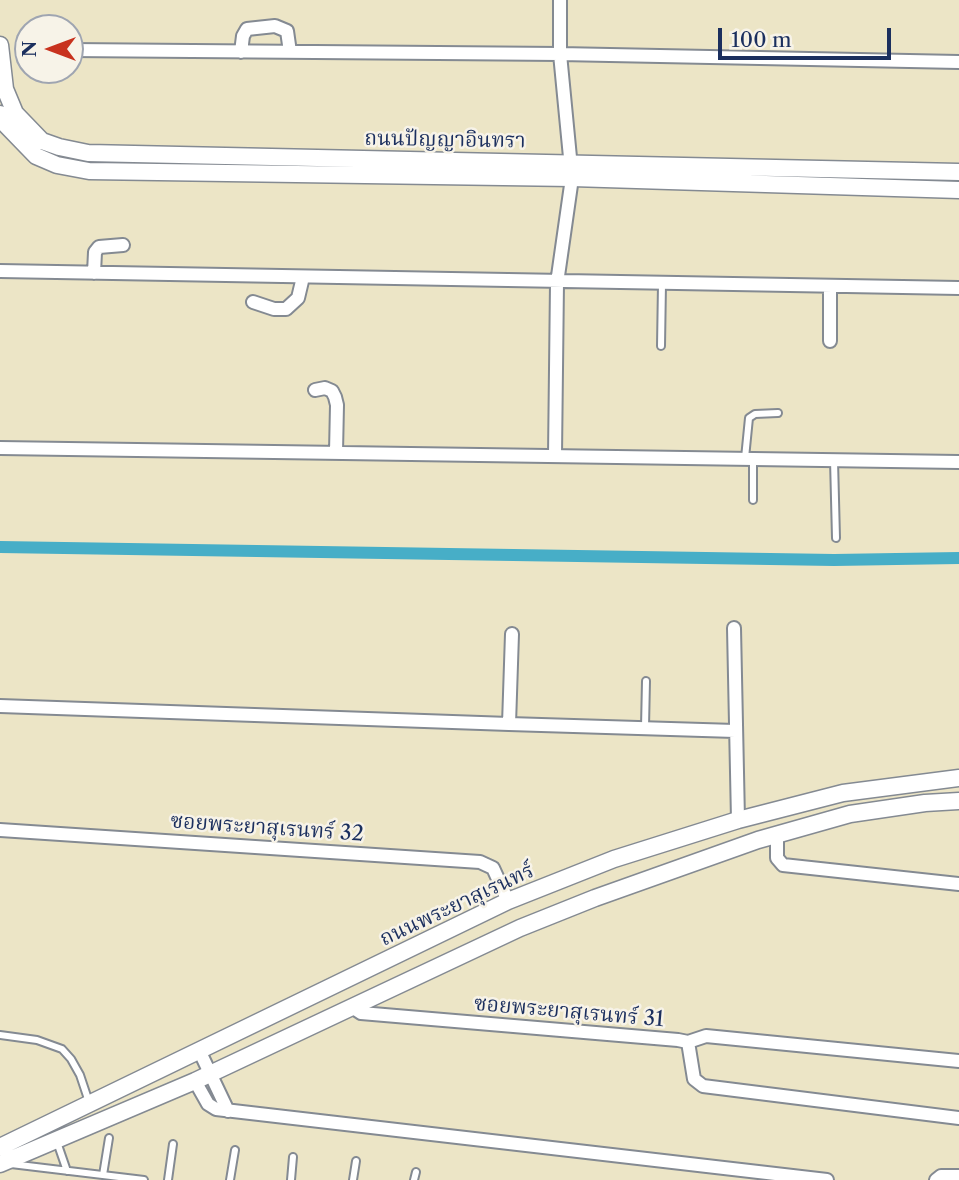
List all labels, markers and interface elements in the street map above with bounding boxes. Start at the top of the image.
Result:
north arrow [14,14,84,84]
scale bar [721,14,894,58]
text: 100 m [731,27,792,52]
text: N [18,41,41,57]
street label: ถนนปัญญาอินทรา [364,126,526,154]
street label: ซอยพระยาสุเรนทร์ 32 [170,809,364,847]
street label: ถนนพระยาสุเรนทร์ [376,858,538,952]
street label: ซอยพระยาสุเรนทร์ 31 [473,991,665,1033]

